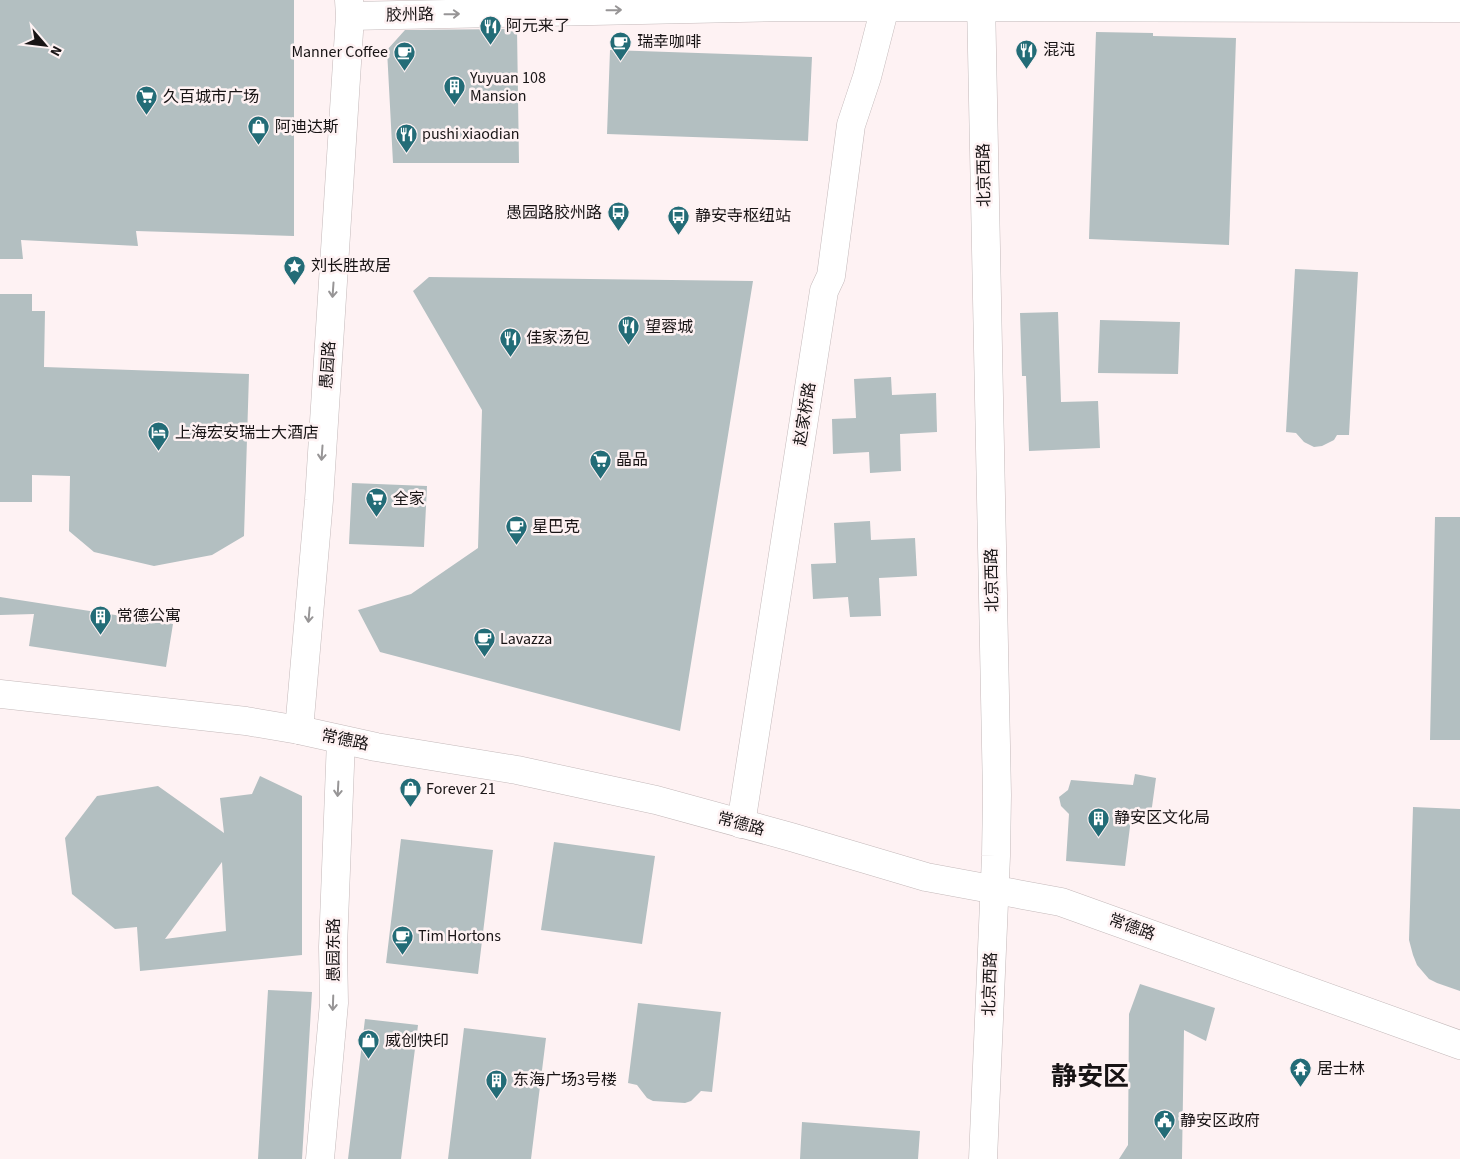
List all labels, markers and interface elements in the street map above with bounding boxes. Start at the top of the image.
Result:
street label: 胶州路 [386,4,434,26]
one-way arrow [606,6,622,15]
one-way arrow [443,9,459,19]
restaurant icon: 阿元来了 [478,14,502,45]
place label: 阿元来了 [506,15,570,37]
north arrow [20,20,70,70]
cafe icon: 瑞幸咖啡 [609,30,633,61]
place label: 瑞幸咖啡 [637,31,701,53]
restaurant icon: 混沌 [1015,38,1039,69]
place label: 混沌 [1043,39,1075,61]
cafe icon: Manner Coffee [392,40,416,71]
place label: Manner Coffee [291,41,388,63]
text: N [45,42,67,59]
place label: Yuyuan 108 Mansion [469,67,546,107]
building icon: Yuyuan 108 Mansion [442,75,466,106]
supermarket icon: 久百城市广场 [135,85,159,116]
place label: 久百城市广场 [163,86,259,108]
shop icon: 阿迪达斯 [247,115,271,146]
place label: 阿迪达斯 [275,116,339,138]
restaurant icon: pushi xiaodian [394,122,418,153]
place label: pushi xiaodian [422,123,520,145]
street label: 北京西路 [972,143,996,207]
bus stop icon: 愚园路胶州路 [606,201,630,232]
place label: 愚园路胶州路 [506,202,602,224]
bus stop icon: 静安寺枢纽站 [667,204,691,235]
place label: 静安寺枢纽站 [695,205,791,227]
place icon: 刘长胜故居 [283,254,307,285]
place label: 刘长胜故居 [311,255,391,277]
one-way arrow [328,282,337,298]
restaurant icon: 望蓉城 [617,315,641,346]
place label: 望蓉城 [645,316,693,338]
restaurant icon: 佳家汤包 [498,326,522,357]
place label: 佳家汤包 [526,327,590,349]
street label: 愚园路 [315,340,341,390]
street label: 赵家桥路 [789,381,821,447]
hotel icon: 上海宏安瑞士大酒店 [147,421,171,452]
place label: 上海宏安瑞士大酒店 [175,422,319,444]
one-way arrow [318,444,327,460]
supermarket icon: 晶品 [588,448,612,479]
place label: 晶品 [616,449,648,471]
supermarket icon: 全家 [365,487,389,518]
place label: 全家 [393,488,425,510]
cafe icon: 星巴克 [504,515,528,546]
place label: 星巴克 [532,516,580,538]
street label: 北京西路 [980,548,1004,612]
building icon: 常德公寓 [89,604,113,635]
place label: 常德公寓 [117,605,181,627]
one-way arrow [304,606,314,622]
cafe icon: Lavazza [472,627,496,658]
place label: Lavazza [500,628,552,650]
street label: 常德路 [319,724,371,756]
shop icon: Forever 21 [398,777,422,808]
place label: Forever 21 [426,778,496,800]
one-way arrow [334,780,343,796]
building icon: 静安区文化局 [1086,806,1110,837]
street label: 常德路 [715,807,767,841]
place label: 静安区文化局 [1114,807,1210,829]
street label: 常德路 [1106,908,1158,946]
street label: 愚园东路 [323,918,345,982]
cafe icon: Tim Hortons [390,924,414,955]
place label: Tim Hortons [418,925,501,947]
street label: 北京西路 [978,952,1002,1016]
one-way arrow [329,995,338,1011]
shop icon: 威创快印 [357,1029,381,1060]
place label: 威创快印 [385,1030,449,1052]
temple icon: 居士林 [1289,1057,1313,1088]
district label: 静安区 [1051,1058,1129,1095]
place label: 居士林 [1317,1058,1365,1080]
building icon: 东海广场3号楼 [485,1068,509,1099]
place label: 东海广场3号楼 [513,1069,617,1091]
public building icon: 静安区政府 [1152,1109,1176,1140]
place label: 静安区政府 [1180,1110,1260,1132]

